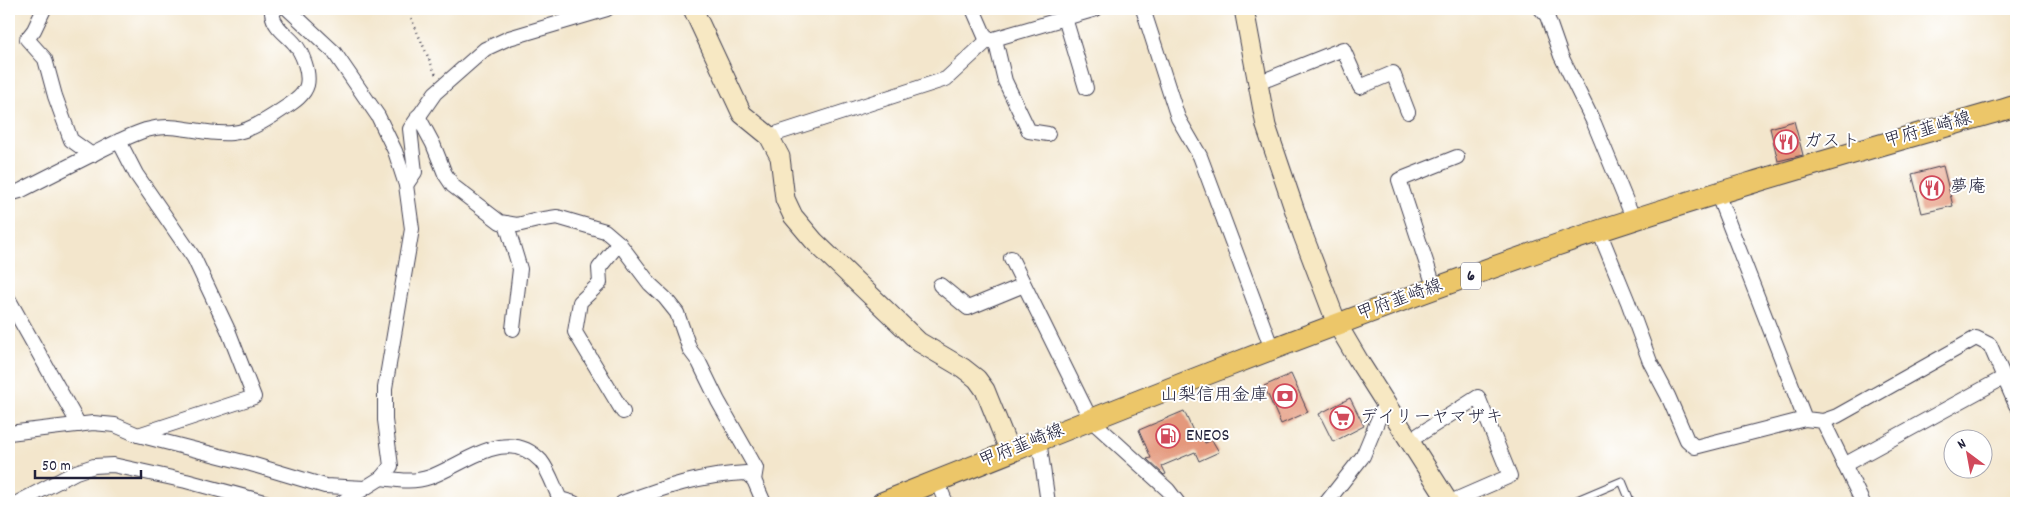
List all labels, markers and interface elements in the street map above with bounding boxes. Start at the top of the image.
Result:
street label: 甲府韮崎線 [1881,107,1975,155]
restaurant icon: ガスト [1773,129,1799,155]
place label: ガスト [1804,130,1860,155]
restaurant icon: 夢庵 [1919,175,1945,201]
place label: 夢庵 [1950,176,1986,201]
road number: 6 [1461,262,1481,290]
street label: 甲府韮崎線 [1353,274,1447,328]
bank icon: 山梨信用金庫 [1272,383,1298,409]
place label: 山梨信用金庫 [1160,384,1268,409]
supermarket icon: デイリーヤマザキ [1329,405,1355,431]
place label: デイリーヤマザキ [1360,406,1503,431]
street label: 甲府韮崎線 [976,419,1068,475]
fuel station icon: ENEOS [1155,423,1181,449]
place label: ENEOS [1186,424,1230,449]
north arrow [1942,430,1992,480]
text: N [1954,434,1970,455]
scale bar [35,447,141,479]
text: 50 m [42,456,71,478]

